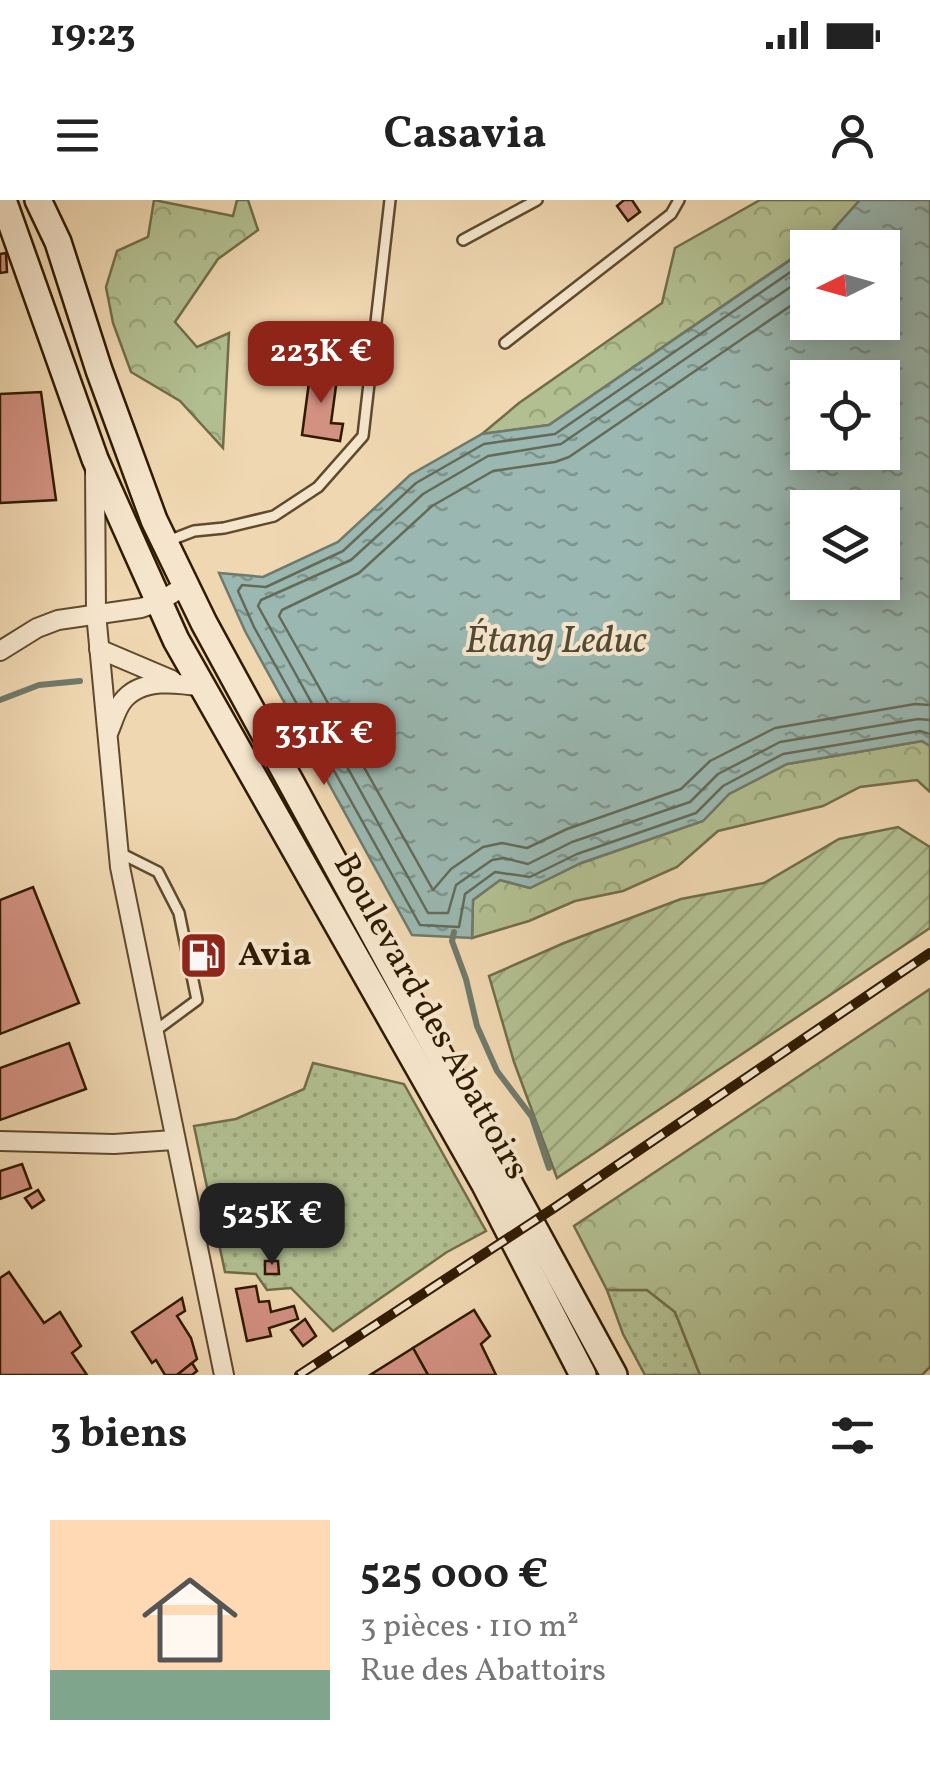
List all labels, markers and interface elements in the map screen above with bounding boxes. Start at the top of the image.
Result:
text: 19:23 [50,9,136,62]
text: Casavia [383,104,547,167]
icon: menu [50,108,105,163]
icon: person [825,108,880,163]
north arrow [790,230,900,340]
map controls [790,230,900,600]
pin: 223K € [240,321,402,406]
text: 223K € [270,331,372,375]
button: locate [790,360,900,470]
button: layers [790,490,900,600]
water label: Étang Leduc [465,616,647,669]
pin: 331K € [243,703,405,788]
text: 331K € [275,713,373,757]
street label: Boulevard des Abattoirs [320,845,540,1189]
fuel station icon: Avia [177,930,229,982]
place label: Avia [238,932,312,980]
pin: 525K € [191,1183,353,1268]
text: 525K € [222,1193,322,1237]
text: 3 biens [50,1406,188,1465]
icon: filters [825,1408,880,1463]
text: 525 000 € [360,1547,548,1606]
icon: home [130,1560,250,1680]
text: 3 pièces · 110 m² [360,1606,579,1650]
text: Rue des Abattoirs [360,1650,606,1694]

